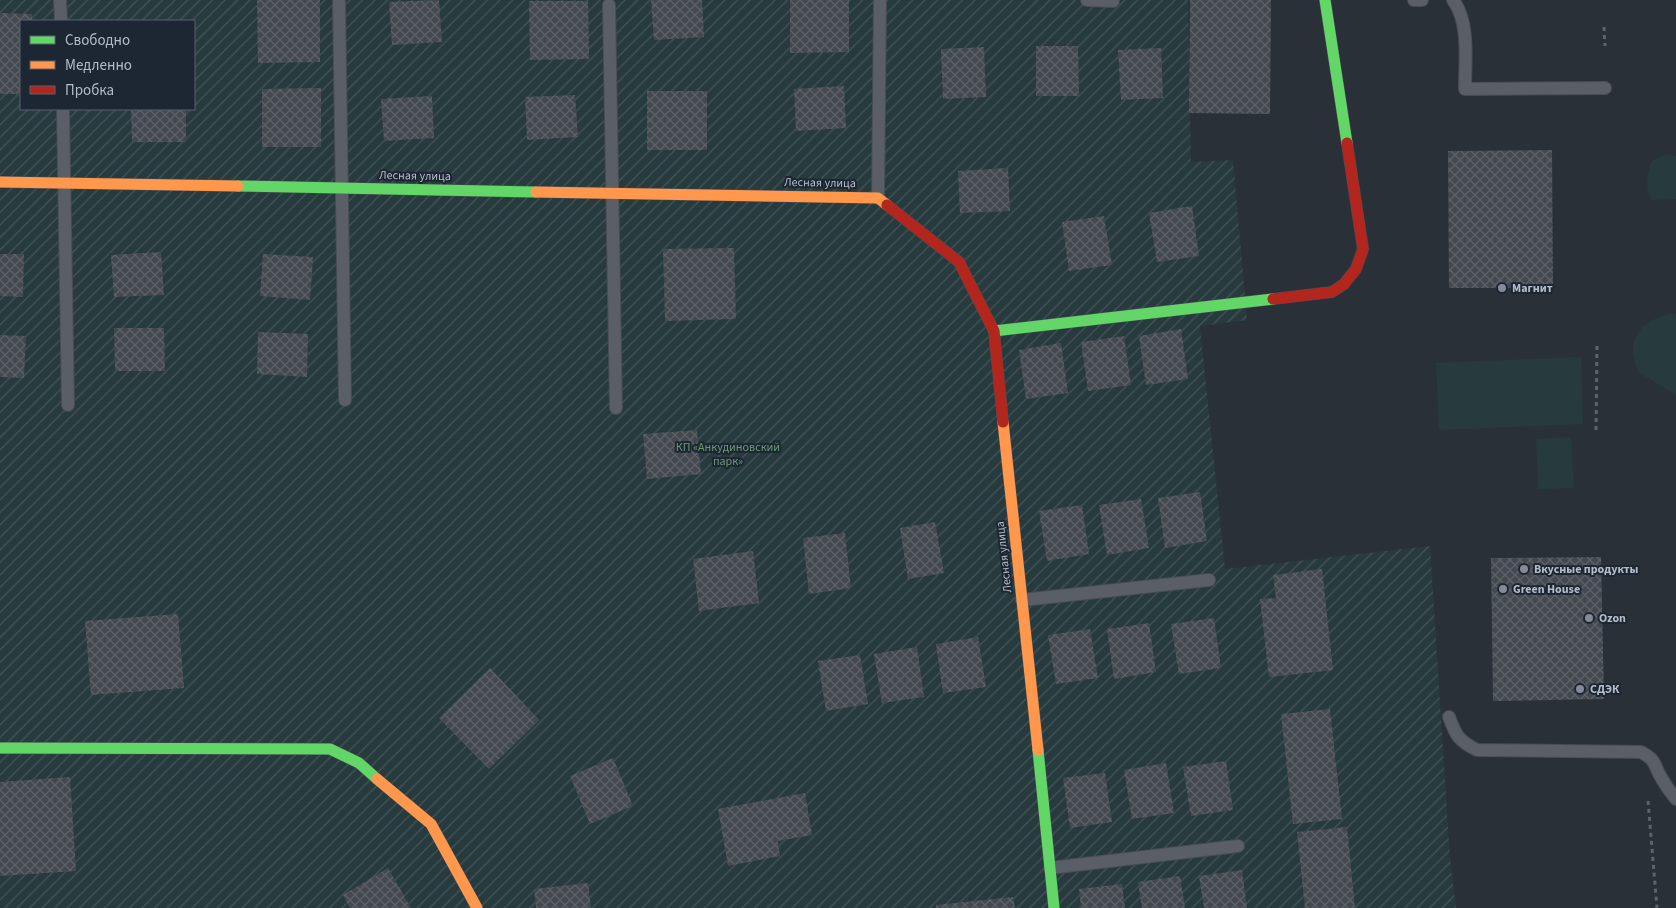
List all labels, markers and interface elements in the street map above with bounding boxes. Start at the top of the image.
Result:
legend [20,20,195,110]
text: Свободно [65,30,130,51]
text: Медленно [65,55,132,76]
text: Пробка [65,80,114,101]
street label: Лесная улица [379,167,451,185]
street label: Лесная улица [784,174,856,192]
place label: Магнит [1512,280,1553,297]
marker: Магнит [1496,282,1508,294]
park label: КП «Анкудиновский парк» [676,439,780,470]
street label: Лесная улица [992,520,1016,594]
place label: Вкусные продукты [1534,561,1639,578]
marker: Вкусные продукты [1518,563,1530,575]
place label: Green House [1513,581,1580,598]
marker: Green House [1497,583,1509,595]
place label: Ozon [1599,610,1626,627]
marker: Ozon [1583,612,1595,624]
place label: СДЭК [1590,681,1620,698]
marker: СДЭК [1574,683,1586,695]

